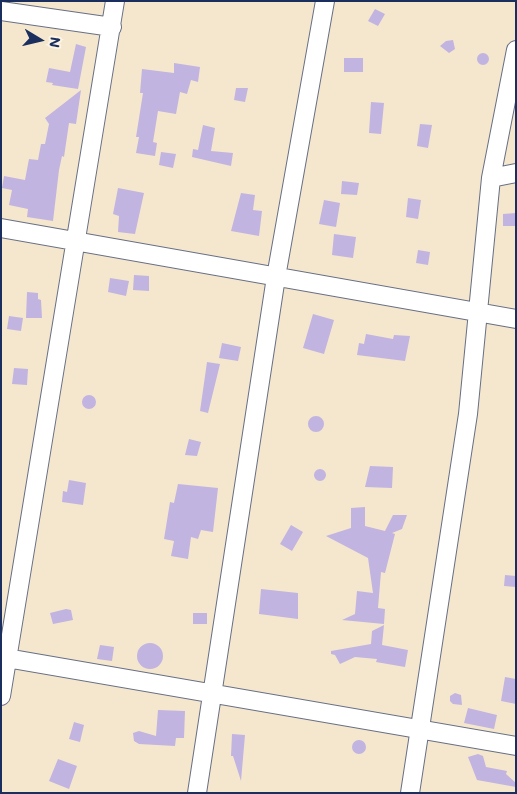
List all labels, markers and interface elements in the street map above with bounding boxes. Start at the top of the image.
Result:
north arrow [15,15,65,65]
text: N [45,36,66,49]

